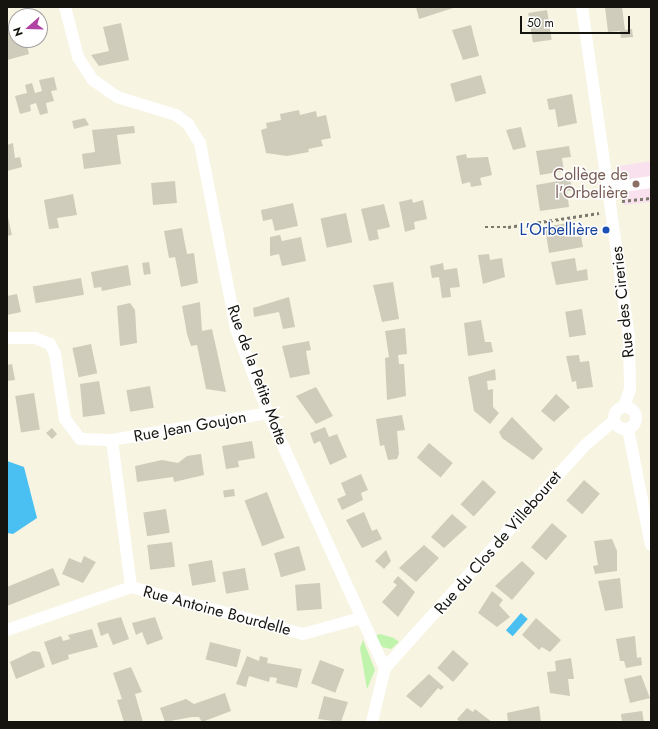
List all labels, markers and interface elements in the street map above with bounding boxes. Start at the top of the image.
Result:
north arrow [8,8,48,48]
scale bar [522,8,632,34]
text: 50 m [527,14,554,32]
text: N [9,25,27,39]
place label: Collège de l'Orbelière [553,165,628,203]
marker: Collège de l'Orbelière [631,179,641,189]
place label: L'Orbellière [519,220,598,240]
marker: L'Orbellière [601,225,611,235]
street label: Rue des Cireries [608,245,638,359]
street label: Rue de la Petite Motte [223,302,291,448]
street label: Rue Jean Goujon [132,408,248,446]
street label: Rue du Clos de Villebouret [431,467,565,619]
street label: Rue Antoine Bourdelle [141,582,293,640]

